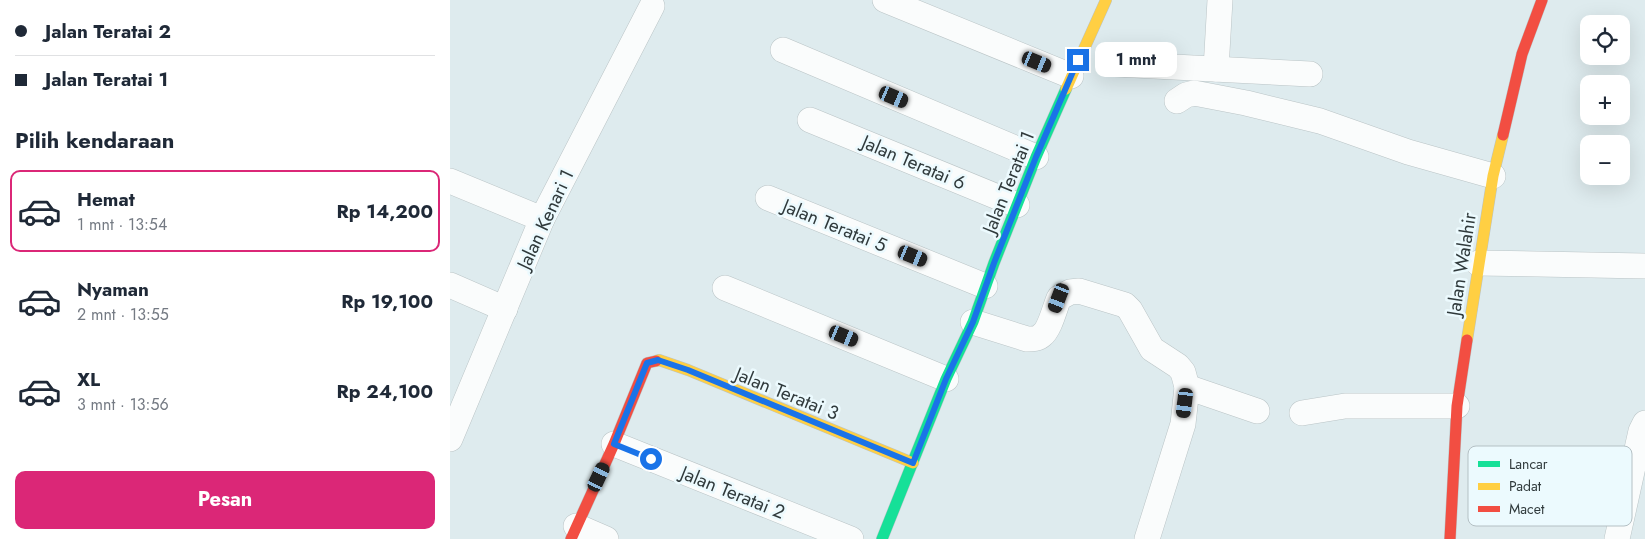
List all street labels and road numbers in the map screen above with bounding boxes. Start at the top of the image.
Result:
street label: Jalan Teratai 6 [855,127,970,196]
street label: Jalan Teratai 1 [975,127,1041,240]
street label: Jalan Kenari 1 [509,165,580,276]
street label: Jalan Teratai 5 [776,191,891,259]
street label: Jalan Walahir [1440,210,1483,320]
street label: Jalan Teratai 3 [728,359,843,427]
street label: Jalan Teratai 2 [674,458,789,526]

